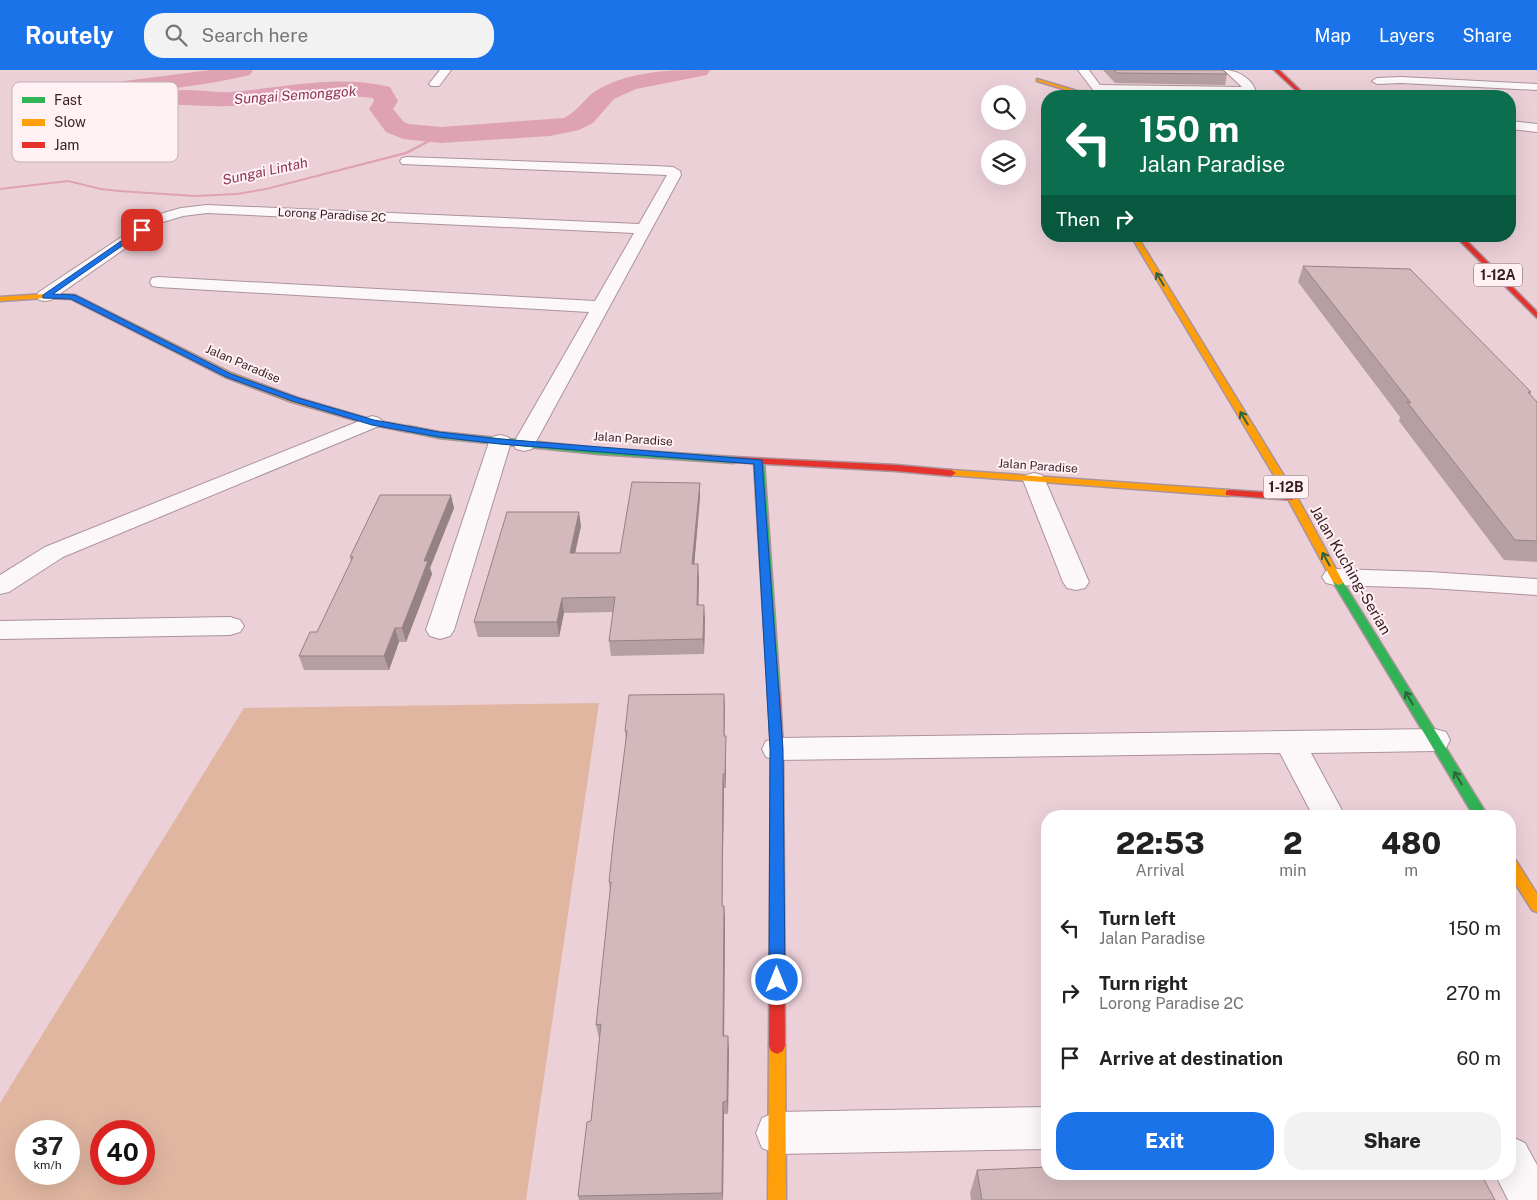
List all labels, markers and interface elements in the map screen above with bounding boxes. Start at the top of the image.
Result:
search box [144,13,494,58]
text: Routely [25,21,114,49]
icon: search [162,21,190,49]
text: Search here [202,24,308,46]
text: Map [1315,25,1351,46]
text: Layers [1379,25,1435,46]
text: Share [1463,25,1512,46]
legend [12,82,178,162]
water label: Sungai Semonggok [233,83,357,107]
map controls [981,85,1026,185]
button: search [981,85,1026,130]
text: Fast [54,92,82,108]
text: 150 m [1139,109,1239,150]
icon: left [1056,110,1121,175]
text: Slow [54,114,86,130]
text: Jam [54,137,79,153]
button: layers [981,140,1026,185]
text: Jalan Paradise [1139,151,1285,177]
water label: Sungai Lintah [221,154,309,188]
street label: Lorong Paradise 2C [277,205,387,225]
icon: right [1110,205,1138,233]
text: Then [1056,208,1100,230]
pin [121,209,163,251]
icon: arrive [128,216,156,244]
road number: 1-12A [1474,264,1522,286]
one-way arrow [1155,273,1165,287]
street label: Jalan Paradise [204,342,283,386]
one-way arrow [1238,412,1248,426]
street label: Jalan Paradise [593,429,673,449]
street label: Jalan Paradise [998,456,1078,476]
road number: 1-12B [1264,476,1308,498]
street label: Jalan Kuching-Serian [1307,503,1395,637]
one-way arrow [1320,552,1330,567]
one-way arrow [1404,692,1414,706]
one-way arrow [1452,772,1462,786]
text: 22:53 [1116,825,1205,861]
text: 2 [1283,825,1303,861]
text: 480 [1381,825,1441,861]
text: Arrival [1135,861,1185,880]
text: min [1279,861,1306,880]
text: m [1404,861,1418,880]
text: Turn left [1099,907,1176,929]
icon: left [1056,914,1084,942]
text: 150 m [1448,917,1501,939]
text: Jalan Paradise [1099,929,1205,948]
position arrow [750,953,802,1005]
text: Turn right [1099,972,1188,994]
icon: right [1056,979,1084,1007]
text: 270 m [1446,982,1501,1004]
text: Lorong Paradise 2C [1099,994,1244,1013]
icon: arrive [1056,1044,1084,1072]
text: Arrive at destination [1099,1047,1283,1069]
text: 60 m [1457,1047,1501,1069]
button: Exit [1056,1112,1274,1170]
button: Share [1284,1112,1501,1170]
speed limit sign: 40 [90,1120,155,1185]
text: 37 [32,1131,63,1161]
text: km/h [33,1158,62,1172]

